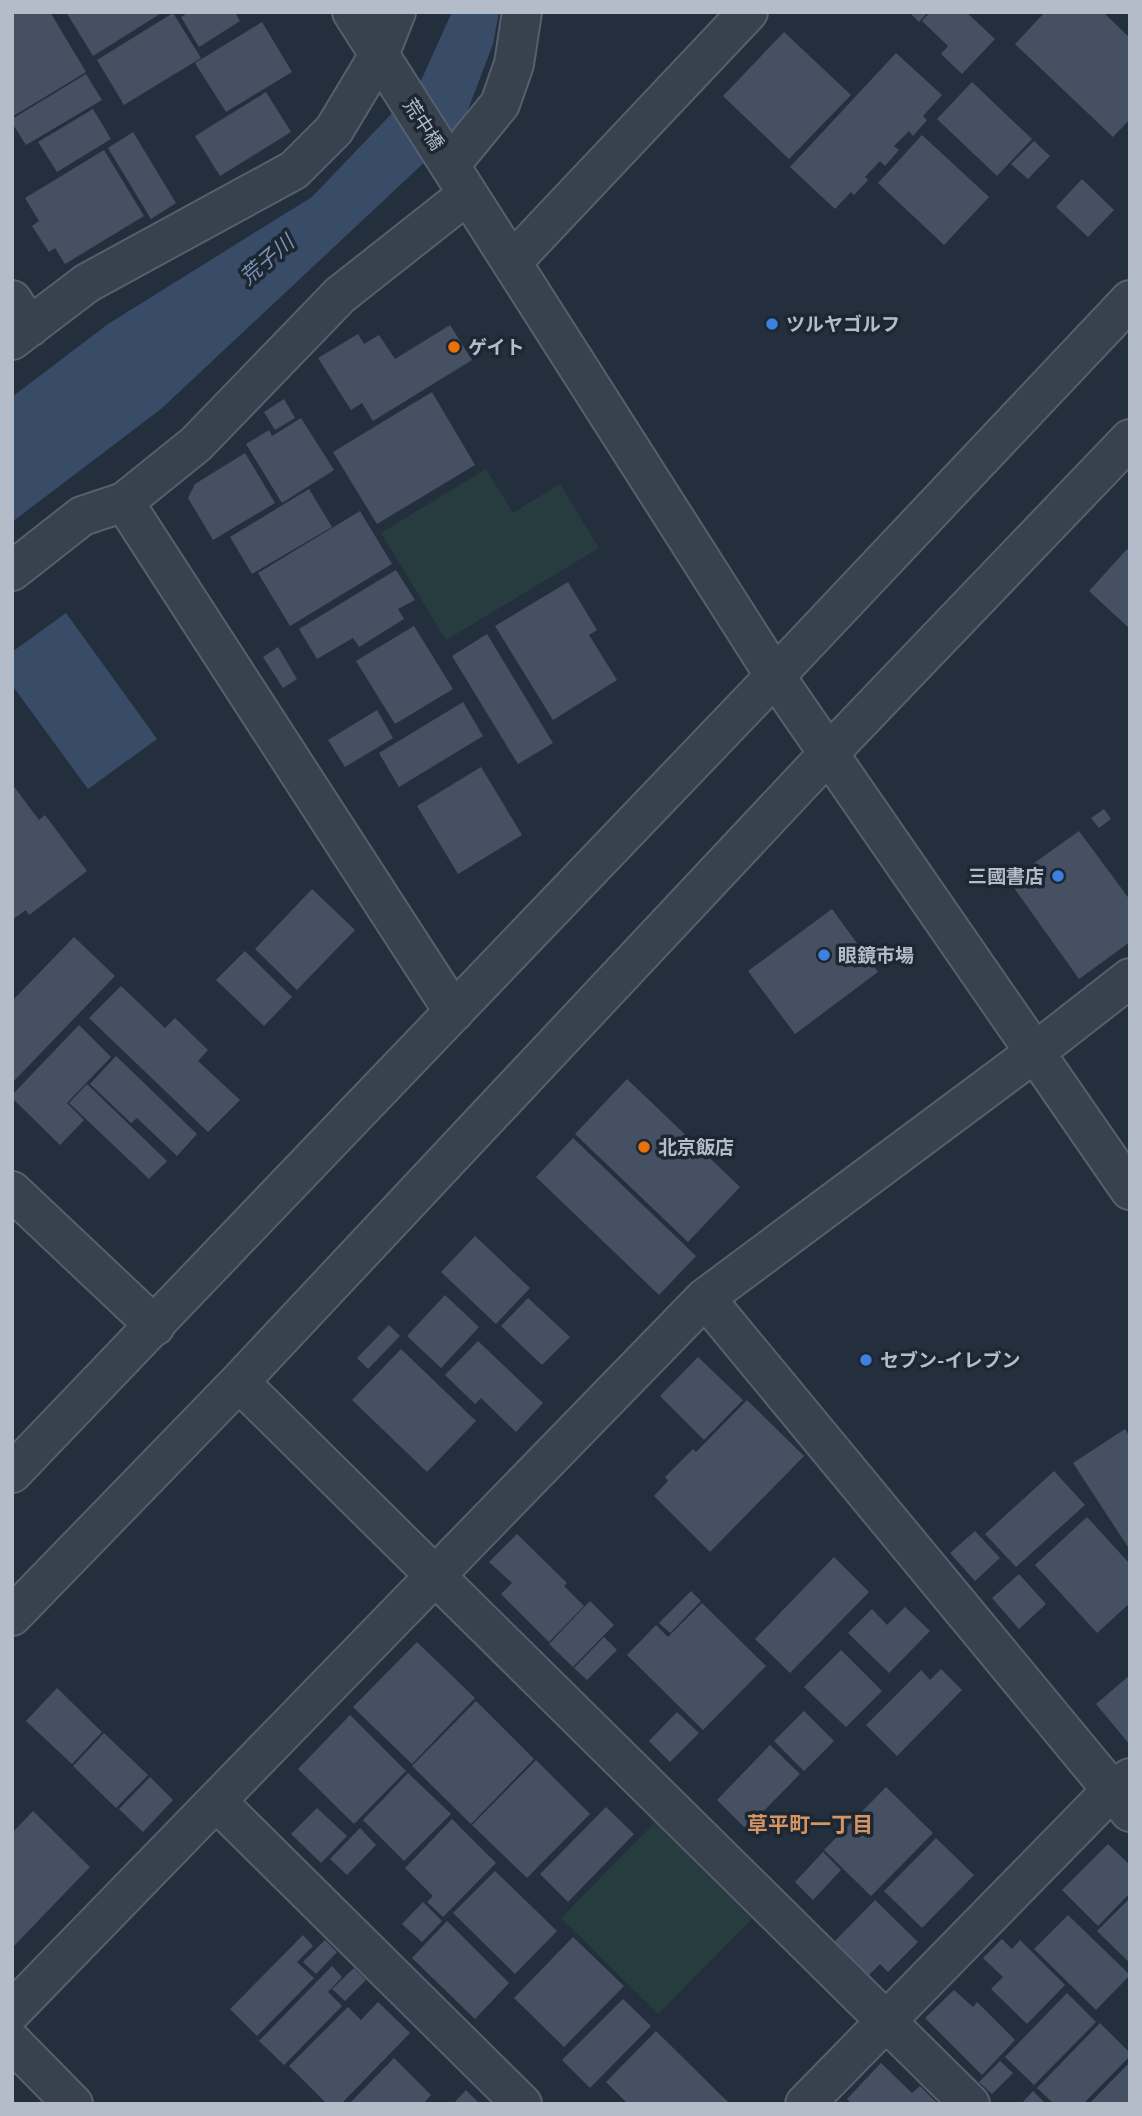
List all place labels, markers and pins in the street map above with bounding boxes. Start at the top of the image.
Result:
place label: ツルヤゴルフ [786,313,900,335]
marker: ツルヤゴルフ [764,316,780,332]
place label: ゲイト [468,336,525,358]
marker: ゲイト [446,339,462,355]
place label: 三國書店 [968,865,1044,887]
marker: 三國書店 [1050,868,1066,884]
place label: 眼鏡市場 [838,944,914,966]
marker: 眼鏡市場 [816,947,832,963]
place label: 北京飯店 [658,1136,734,1158]
marker: 北京飯店 [636,1139,652,1155]
place label: セブン-イレブン [880,1349,1020,1371]
marker: セブン-イレブン [858,1352,874,1368]

